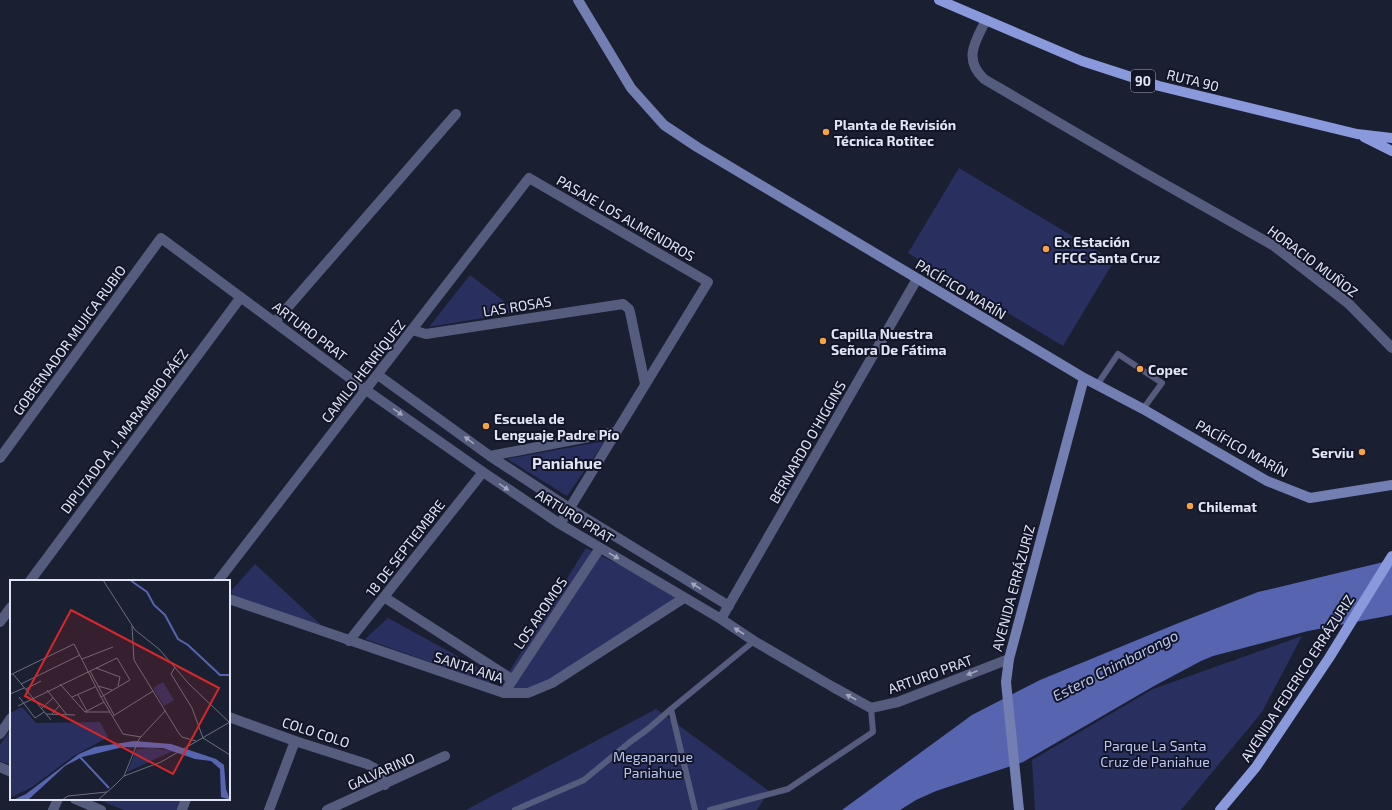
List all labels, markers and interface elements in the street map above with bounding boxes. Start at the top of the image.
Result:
street label: RUTA 90 [1165,65,1221,95]
road number: 90 [1131,70,1155,92]
place label: Planta de Revisión Técnica Rotitec [834,116,956,149]
marker: Planta de Revisión Técnica Rotitec [821,127,831,137]
street label: PASAJE LOS ALMENDROS [554,171,698,265]
street label: HORACIO MUÑOZ [1264,221,1362,301]
place label: Ex Estación FFCC Santa Cruz [1054,233,1160,266]
marker: Ex Estación FFCC Santa Cruz [1041,244,1051,254]
street label: PACÍFICO MARÍN [913,255,1009,323]
street label: GOBERNADOR MUJICA RUBIO [9,262,129,418]
street label: LAS ROSAS [481,292,553,320]
street label: ARTURO PRAT [269,298,351,364]
street label: CAMILO HENRÍQUEZ [318,316,409,426]
place label: Capilla Nuestra Señora De Fátima [831,325,947,358]
marker: Capilla Nuestra Señora De Fátima [818,336,828,346]
street label: DIPUTADO A. J. MARAMBIO PÁEZ [57,345,191,517]
place label: Copec [1148,361,1188,378]
marker: Copec [1135,364,1145,374]
street label: BERNARDO O'HIGGINS [765,378,849,506]
one-way arrow [392,408,403,416]
place label: Escuela de Lenguaje Padre Pío [494,410,620,443]
street label: PACÍFICO MARÍN [1193,416,1291,480]
marker: Escuela de Lenguaje Padre Pío [481,421,491,431]
one-way arrow [463,436,474,444]
place label: Serviu [1312,444,1354,461]
marker: Serviu [1357,447,1367,457]
district label: Paniahue [532,453,602,472]
one-way arrow [499,483,510,490]
street label: ARTURO PRAT [533,485,617,547]
street label: 18 DE SEPTIEMBRE [362,496,448,600]
place label: Chilemat [1198,498,1257,515]
marker: Chilemat [1185,501,1195,511]
street label: AVENIDA ERRÁZURIZ [988,523,1038,653]
one-way arrow [608,553,620,560]
street label: LOS AROMOS [510,574,570,652]
inset map [10,580,230,800]
one-way arrow [691,582,701,590]
street label: AVENIDA FEDERICO ERRÁZURIZ [1237,591,1357,765]
water label: Estero Chimbarongo [1049,626,1181,704]
one-way arrow [734,627,744,635]
street label: SANTA ANA [432,648,506,686]
street label: ARTURO PRAT [885,651,975,697]
one-way arrow [966,670,978,676]
one-way arrow [845,694,857,700]
street label: COLO COLO [280,713,352,751]
park label: Parque La Santa Cruz de Paniahue [1100,737,1210,770]
park label: Megaparque Paniahue [613,748,693,781]
street label: GALVARINO [345,749,417,793]

